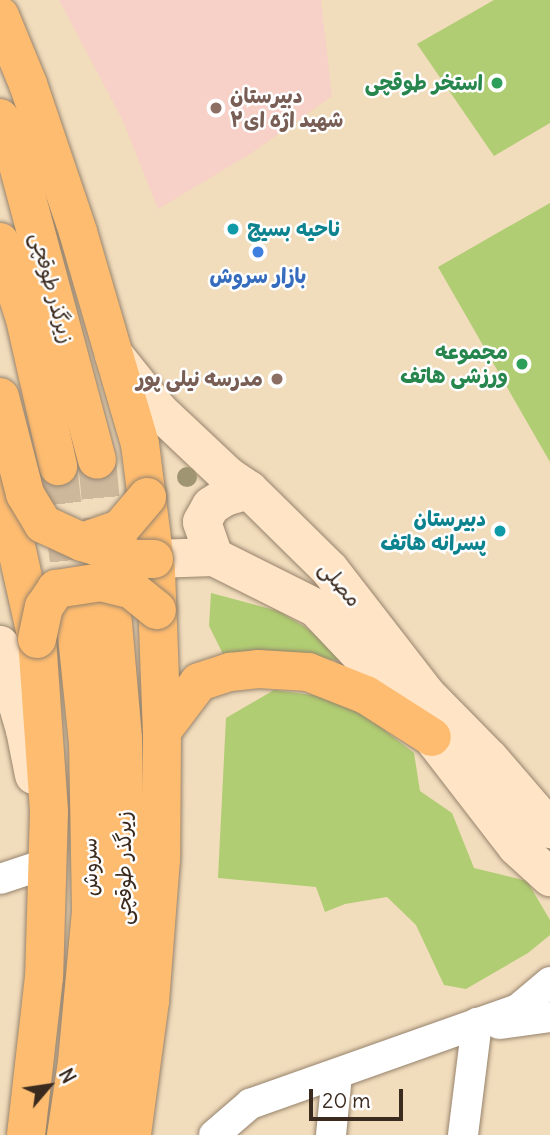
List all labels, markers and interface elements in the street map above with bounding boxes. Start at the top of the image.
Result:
place label: استخر طوقچی [365,70,483,96]
marker: استخر طوقچی [489,75,505,91]
place label: دبیرستان شهید اژه ای۲ [230,83,343,133]
marker: دبیرستان شهید اژه ای۲ [208,100,224,116]
place label: ناحیه بسیج [247,216,340,242]
marker: ناحیه بسیج [225,221,241,237]
street label: زیرگذر طوقچی [25,230,79,346]
marker: بازار سروش [250,244,266,260]
place label: بازار سروش [210,263,306,289]
place label: مجموعه ورزشی هاتف [400,339,508,389]
marker: مجموعه ورزشی هاتف [514,356,530,372]
place label: مدرسه نیلی پور [136,366,263,392]
marker: مدرسه نیلی پور [269,371,285,387]
place label: دبیرستان پسرانه هاتف [381,506,486,556]
marker: دبیرستان پسرانه هاتف [492,523,508,539]
street label: مصلی [314,556,366,612]
street label: زیرگذر طوقچی [111,811,137,925]
street label: سروش [77,838,103,896]
north arrow [14,1051,84,1121]
text: N [54,1064,81,1087]
scale bar [312,1076,406,1120]
text: 20 m [322,1087,371,1114]

